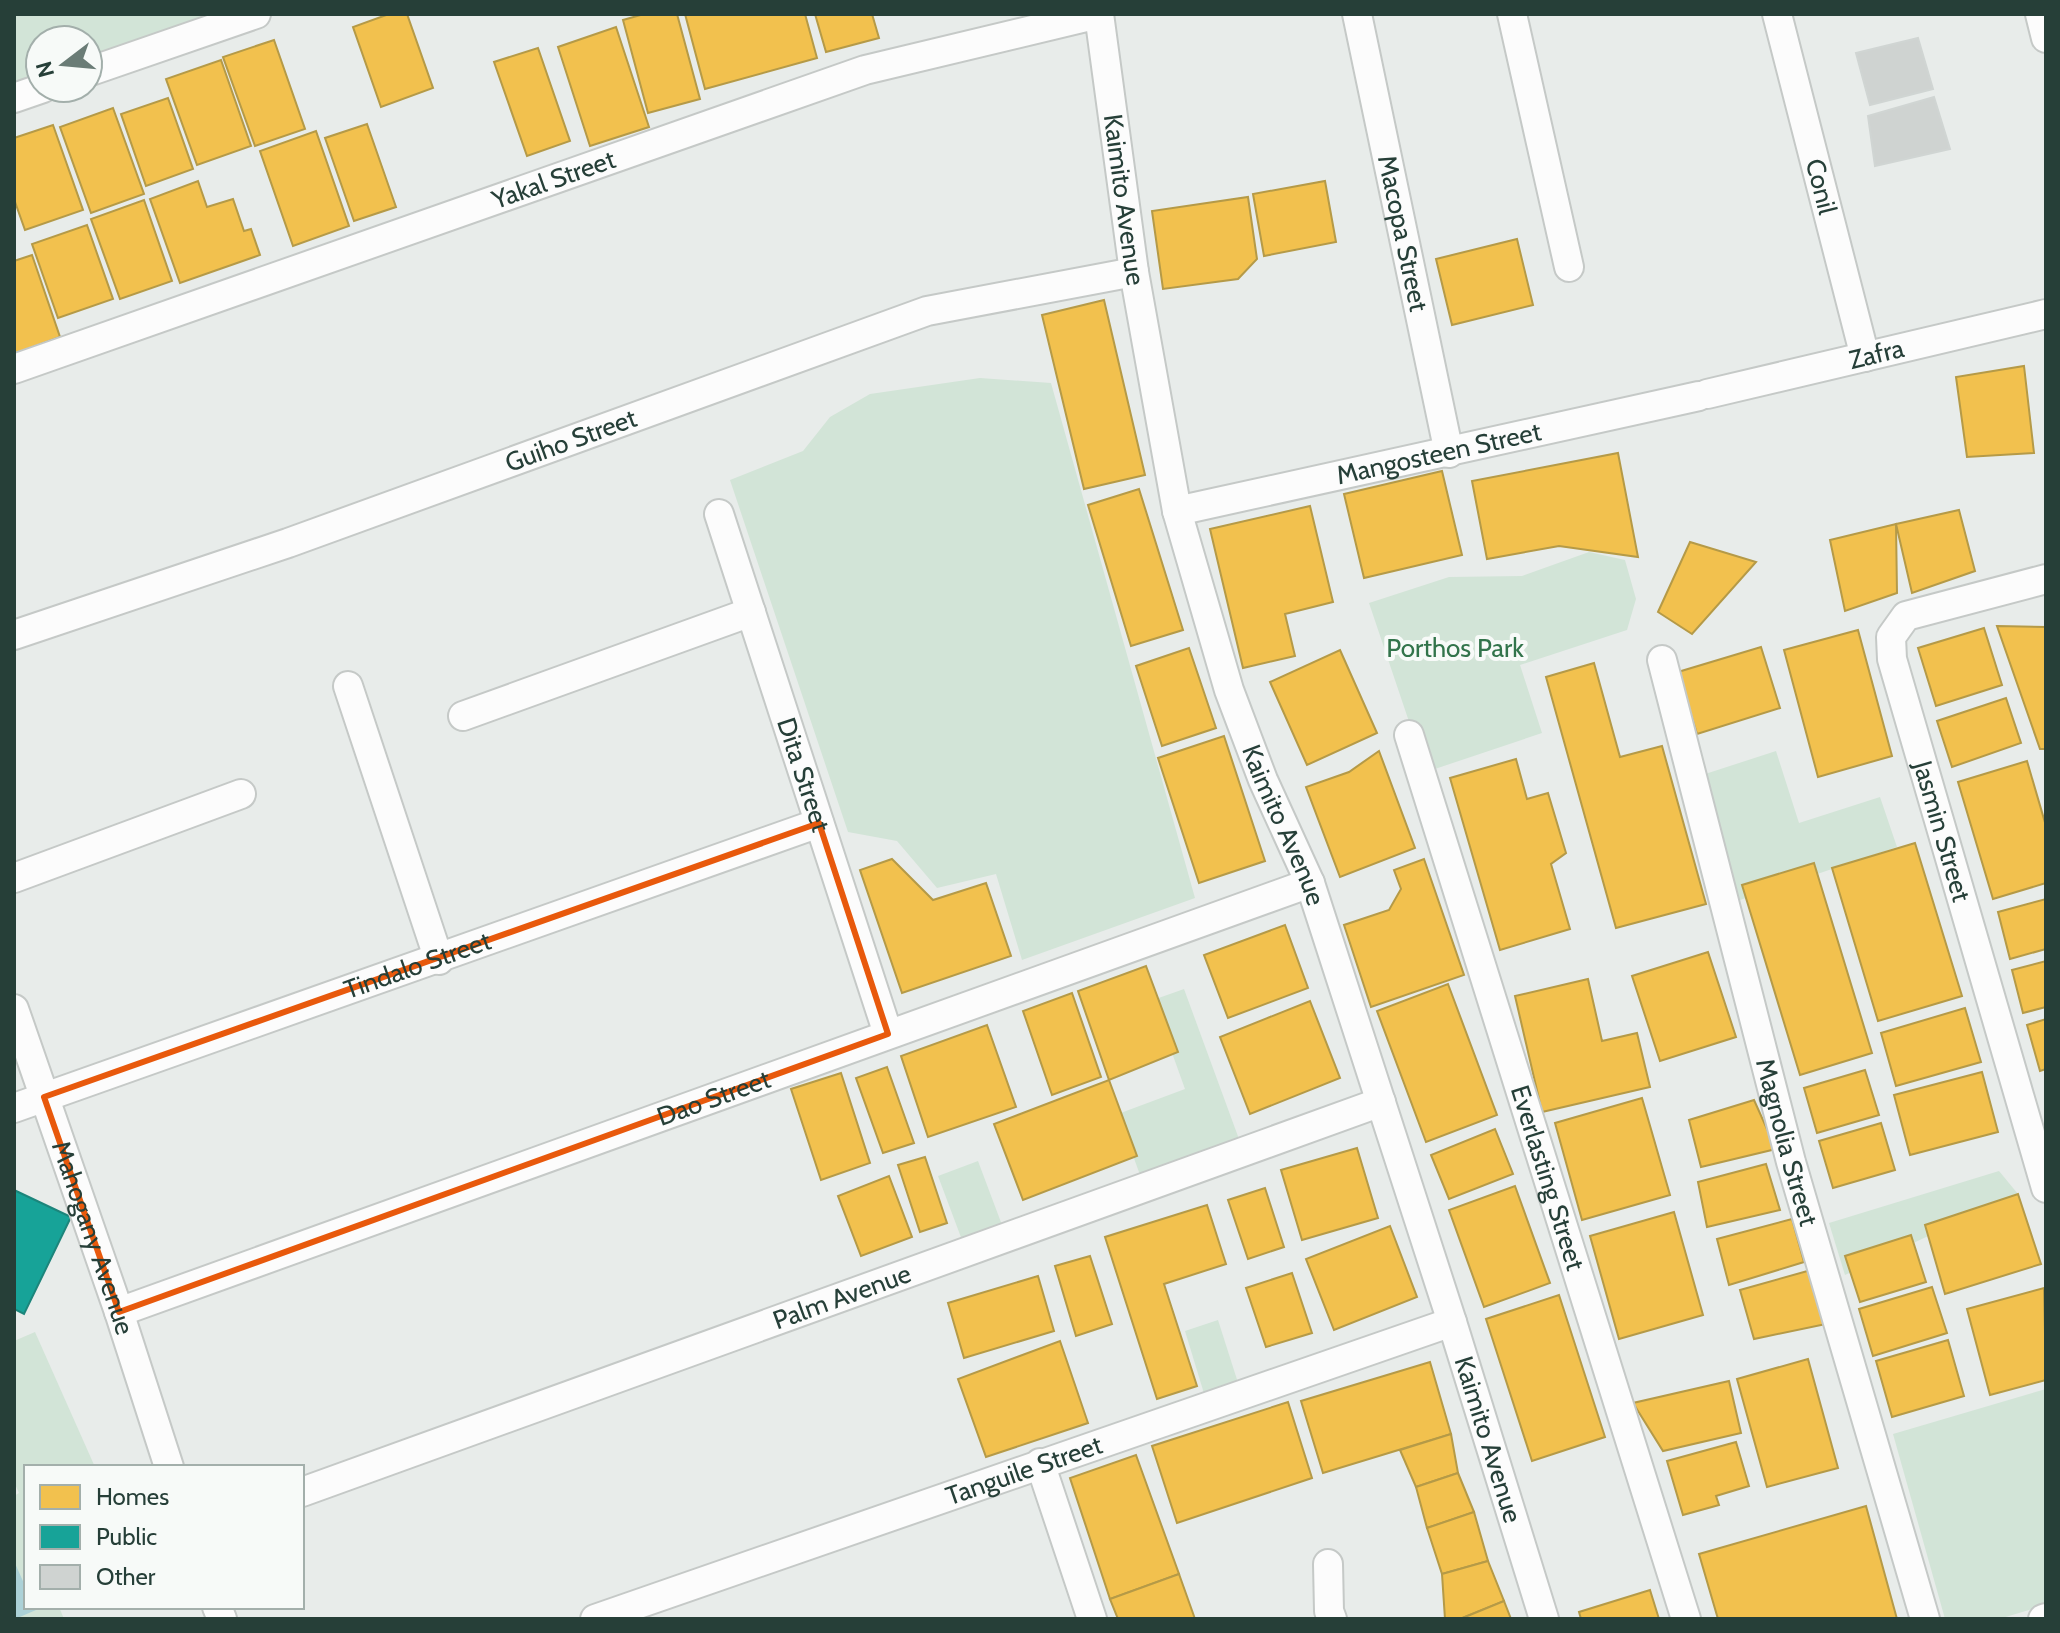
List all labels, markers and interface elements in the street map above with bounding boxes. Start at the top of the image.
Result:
north arrow [24,24,104,104]
text: N [30,58,60,81]
street label: Kaimito Avenue [1097,112,1152,288]
street label: Yakal Street [487,143,620,216]
street label: Macopa Street [1371,152,1435,315]
street label: Conil [1799,155,1844,218]
street label: Zafra [1846,332,1908,376]
street label: Guiho Street [501,402,641,479]
street label: Mangosteen Street [1333,415,1544,491]
park label: Porthos Park [1386,632,1524,664]
street label: Dita Street [770,713,837,836]
street label: Kaimito Avenue [1235,740,1332,909]
street label: Jasmin Street [1906,756,1978,906]
street label: Tindalo Street [340,924,495,1006]
street label: Magnolia Street [1749,1055,1825,1230]
street label: Dao Street [653,1063,775,1133]
street label: Everlasting Street [1504,1081,1592,1274]
street label: Mahogany Avenue [45,1137,141,1339]
street label: Palm Avenue [769,1257,915,1336]
street label: Kaimito Avenue [1448,1352,1529,1527]
street label: Tanguile Street [942,1428,1107,1512]
legend [24,1465,304,1609]
text: Homes [96,1482,169,1511]
text: Public [96,1522,157,1551]
text: Other [96,1562,156,1591]

